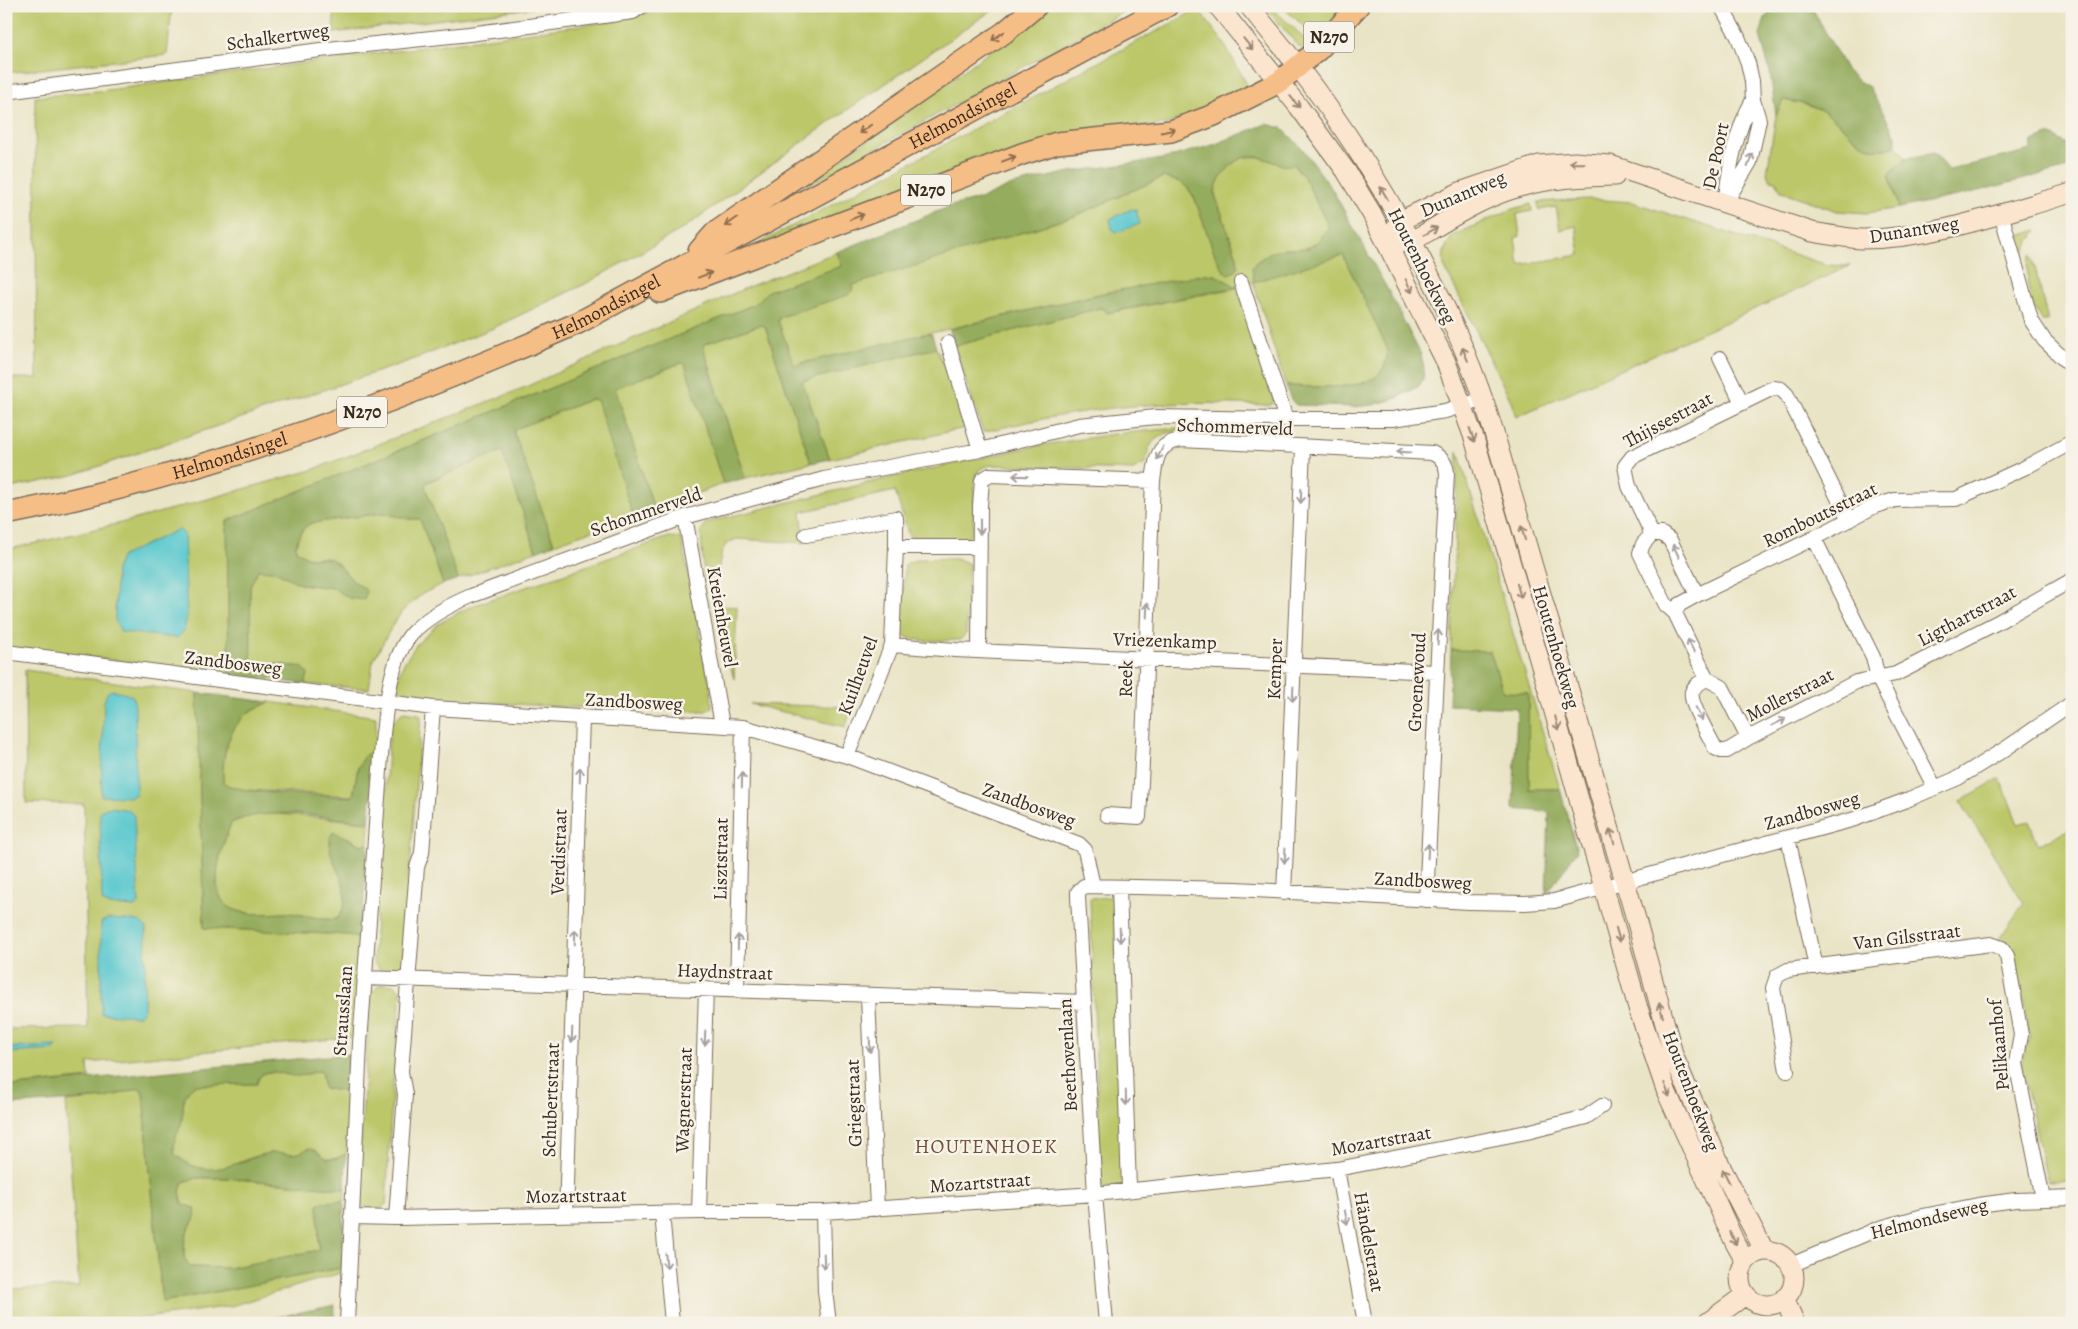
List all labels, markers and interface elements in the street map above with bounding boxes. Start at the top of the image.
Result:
street label: Schalkertweg [225,17,331,57]
road number: N270 [1304,22,1354,52]
one-way arrow [991,31,1005,41]
one-way arrow [1243,37,1254,50]
street label: Helmondsingel [904,76,1022,156]
one-way arrow [1290,95,1301,108]
street label: De Poort [1696,120,1736,192]
one-way arrow [858,124,872,134]
one-way arrow [1160,126,1176,135]
one-way arrow [1746,152,1755,168]
one-way arrow [1001,153,1016,163]
one-way arrow [1569,158,1586,168]
street label: Dunantweg [1416,164,1510,224]
road number: N270 [901,174,951,206]
one-way arrow [1378,187,1388,201]
street label: Houtenhoekweg [1381,203,1463,329]
street label: Dunantweg [1867,210,1961,250]
one-way arrow [849,212,864,221]
one-way arrow [724,217,738,227]
one-way arrow [1423,225,1438,235]
street label: Helmondsingel [547,268,665,346]
one-way arrow [697,270,712,279]
one-way arrow [1404,278,1414,293]
one-way arrow [1460,347,1470,362]
street label: Thijssestraat [1619,386,1717,454]
road number: N270 [337,397,387,428]
street label: Schommerveld [1176,412,1294,442]
street label: Helmondsingel [169,426,291,486]
one-way arrow [1468,427,1477,442]
one-way arrow [1155,445,1164,460]
one-way arrow [1396,448,1412,457]
one-way arrow [1012,471,1028,480]
street label: Romboutsstraat [1758,476,1882,554]
street label: Schommerveld [587,480,706,543]
one-way arrow [1296,488,1306,504]
one-way arrow [975,518,985,535]
one-way arrow [1517,525,1527,541]
one-way arrow [1671,544,1680,559]
street label: Kreienheuvel [700,564,744,670]
street label: Ligthartstraat [1913,579,2021,653]
one-way arrow [1514,582,1524,598]
street label: Houtenhoekweg [1526,582,1586,712]
one-way arrow [1142,602,1152,618]
street label: Vriezenkamp [1112,626,1217,656]
one-way arrow [1434,629,1443,645]
street label: Groenewoud [1401,631,1433,732]
street label: Kuilheuvel [832,633,884,719]
street label: Kemper [1261,638,1289,700]
one-way arrow [1686,639,1695,654]
street label: Zandbosweg [183,644,284,682]
street label: Reek [1113,659,1139,698]
street label: Mollerstraat [1742,662,1838,728]
street label: Zandbosweg [584,686,684,718]
one-way arrow [1288,686,1298,702]
one-way arrow [1695,706,1704,721]
one-way arrow [1553,714,1563,730]
one-way arrow [1772,717,1787,727]
one-way arrow [576,767,585,783]
one-way arrow [737,772,746,788]
street label: Zandbosweg [979,776,1080,834]
street label: Zandbosweg [1761,785,1863,837]
street label: Verdistraat [544,808,573,897]
street label: Lisztstraat [707,817,735,901]
one-way arrow [1606,828,1616,844]
one-way arrow [1423,844,1433,860]
one-way arrow [1281,848,1290,864]
street label: Zandbosweg [1373,865,1473,897]
street label: Van Gilsstraat [1851,918,1962,957]
one-way arrow [1116,927,1125,943]
one-way arrow [1613,927,1623,943]
one-way arrow [571,930,580,946]
one-way arrow [734,935,743,951]
street label: Haydnstraat [676,957,774,987]
street label: Strausslaan [327,965,359,1057]
street label: Pelikaanhof [1982,996,2016,1092]
street label: Beethovenlaan [1052,998,1084,1112]
one-way arrow [1656,1003,1666,1019]
one-way arrow [567,1026,577,1042]
street label: Houtenhoekweg [1656,1027,1726,1156]
one-way arrow [700,1030,709,1046]
one-way arrow [866,1036,875,1052]
street label: Schubertstraat [536,1042,566,1158]
street label: Wagnerstraat [669,1047,699,1154]
street label: Griegstraat [839,1059,869,1147]
one-way arrow [1663,1082,1672,1097]
one-way arrow [1121,1089,1130,1105]
street label: Mozartstraat [1329,1119,1433,1163]
district label: HOUTENHOEK [915,1133,1057,1160]
street label: Mozartstraat [929,1166,1031,1200]
one-way arrow [1721,1169,1730,1184]
street label: Mozartstraat [525,1182,627,1210]
street label: Händelstraat [1347,1190,1391,1294]
street label: Helmondseweg [1868,1192,1991,1246]
one-way arrow [1341,1208,1351,1224]
one-way arrow [1728,1231,1738,1246]
one-way arrow [819,1252,829,1268]
one-way arrow [661,1253,671,1269]

